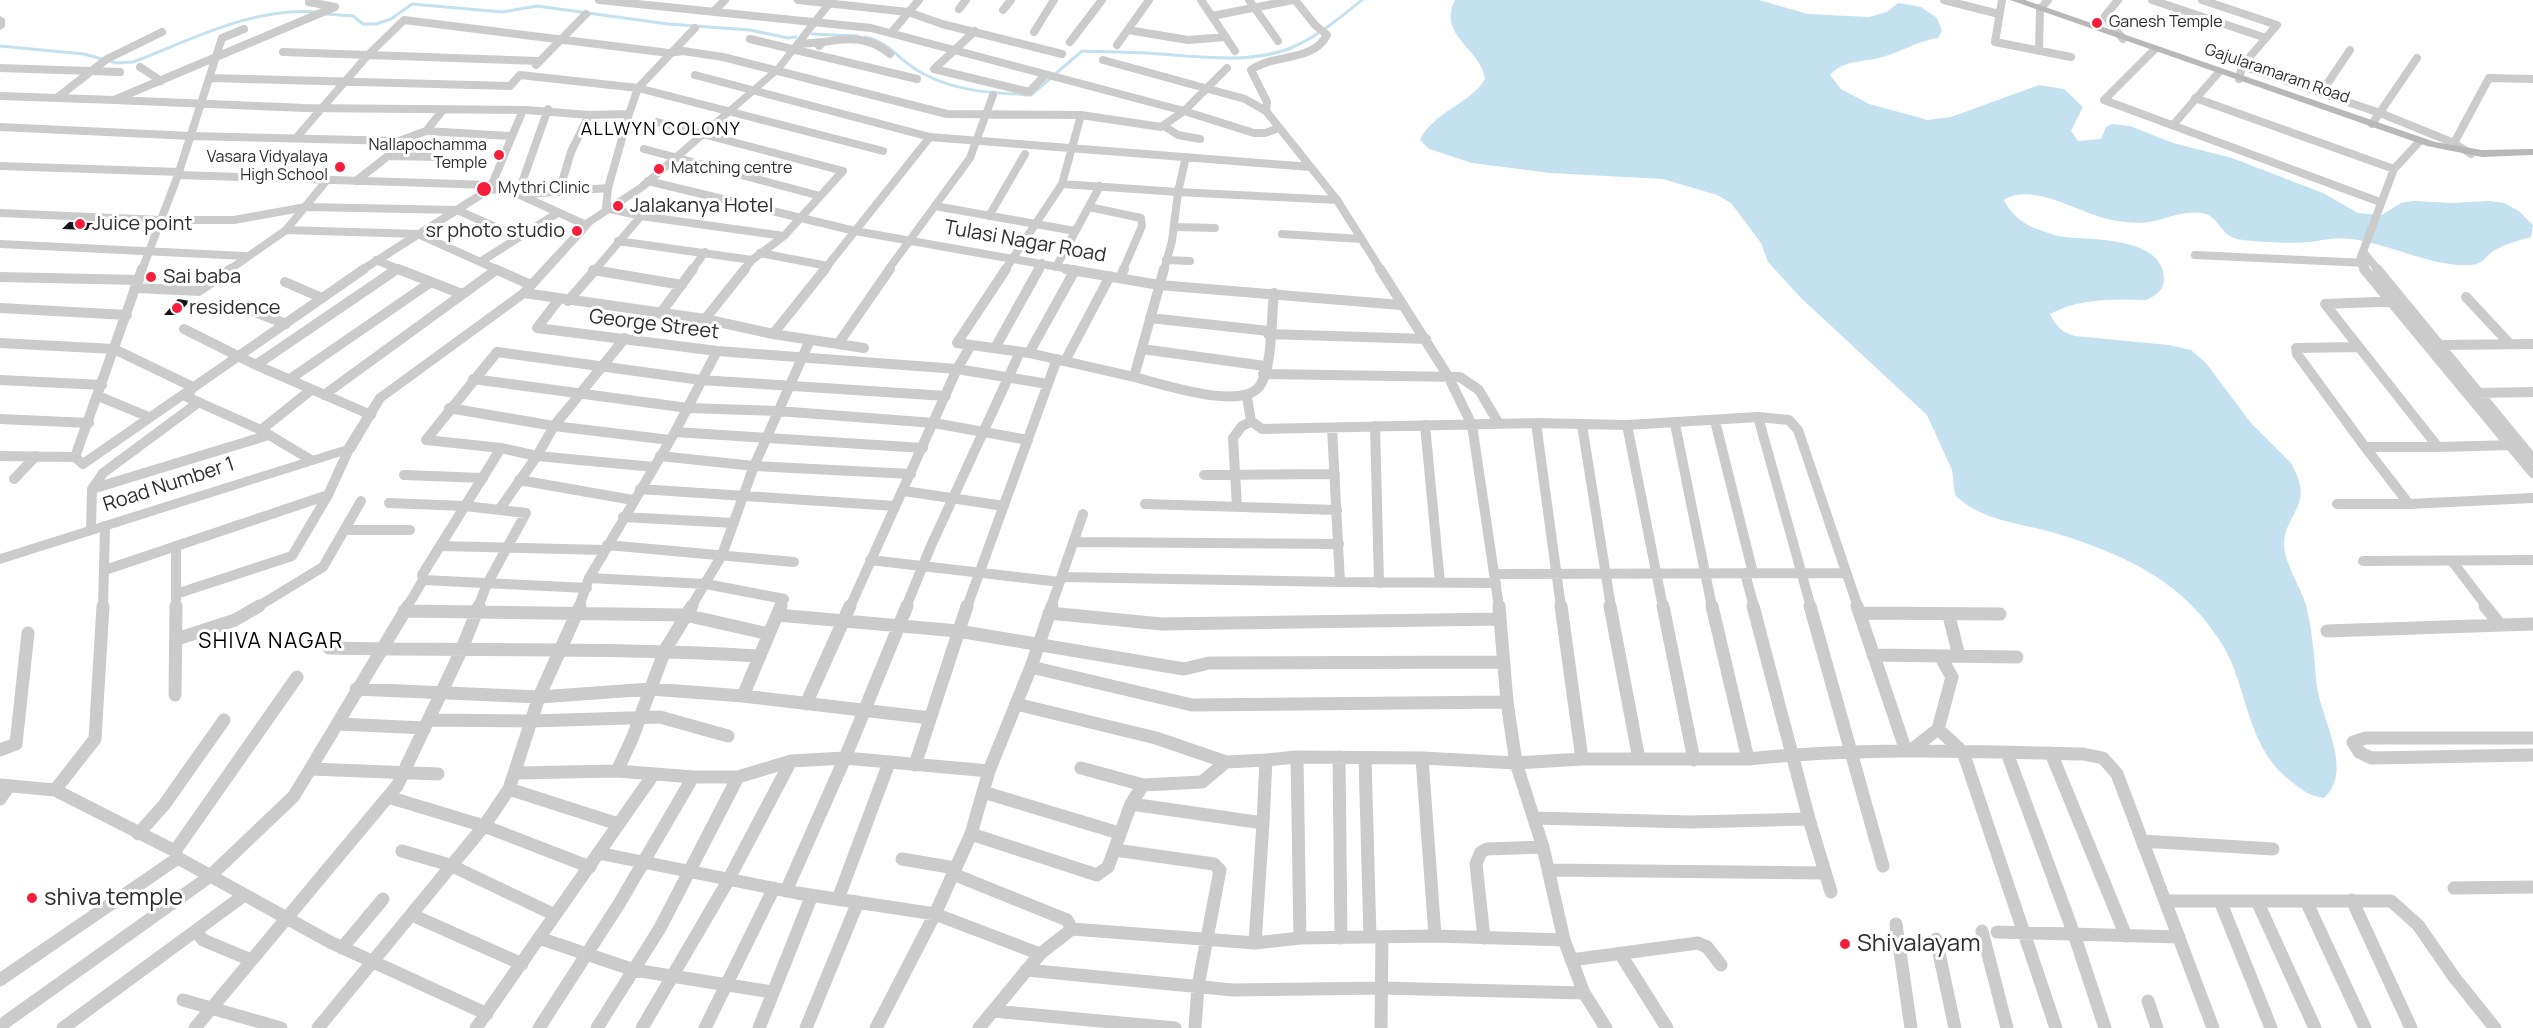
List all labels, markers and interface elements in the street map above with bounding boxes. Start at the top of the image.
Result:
place label: Ganesh Temple [2109,13,2223,33]
marker: Ganesh Temple [2090,16,2104,30]
street label: Gajularamaram Road [2202,40,2352,108]
district label: ALLWYN COLONY [581,119,741,141]
place label: Nallapochamma Temple [369,136,487,174]
place label: Vasara Vidyalaya High School [207,148,328,186]
marker: Nallapochamma Temple [492,148,506,162]
place label: Matching centre [671,159,792,179]
marker: Vasara Vidyalaya High School [333,160,347,174]
marker: Matching centre [652,162,666,176]
place label: Mythri Clinic [498,179,590,199]
marker: Mythri Clinic [475,180,493,198]
place label: Jalakanya Hotel [630,194,773,218]
marker: Jalakanya Hotel [611,199,625,213]
place label: Juice point [92,212,193,236]
street label: Tulasi Nagar Road [942,216,1108,268]
marker: Juice point [73,217,87,231]
place label: sr photo studio [426,219,565,243]
marker: sr photo studio [570,224,584,238]
place label: Sai baba [163,265,241,289]
marker: Sai baba [144,270,158,284]
place label: residence [189,296,280,320]
marker: residence [170,301,184,315]
street label: George Street [588,305,720,345]
street label: Road Number 1 [100,453,238,517]
district label: SHIVA NAGAR [198,629,344,655]
place label: shiva temple [44,884,183,912]
marker: shiva temple [25,891,39,905]
place label: Shivalayam [1857,930,1981,958]
marker: Shivalayam [1838,937,1852,951]

